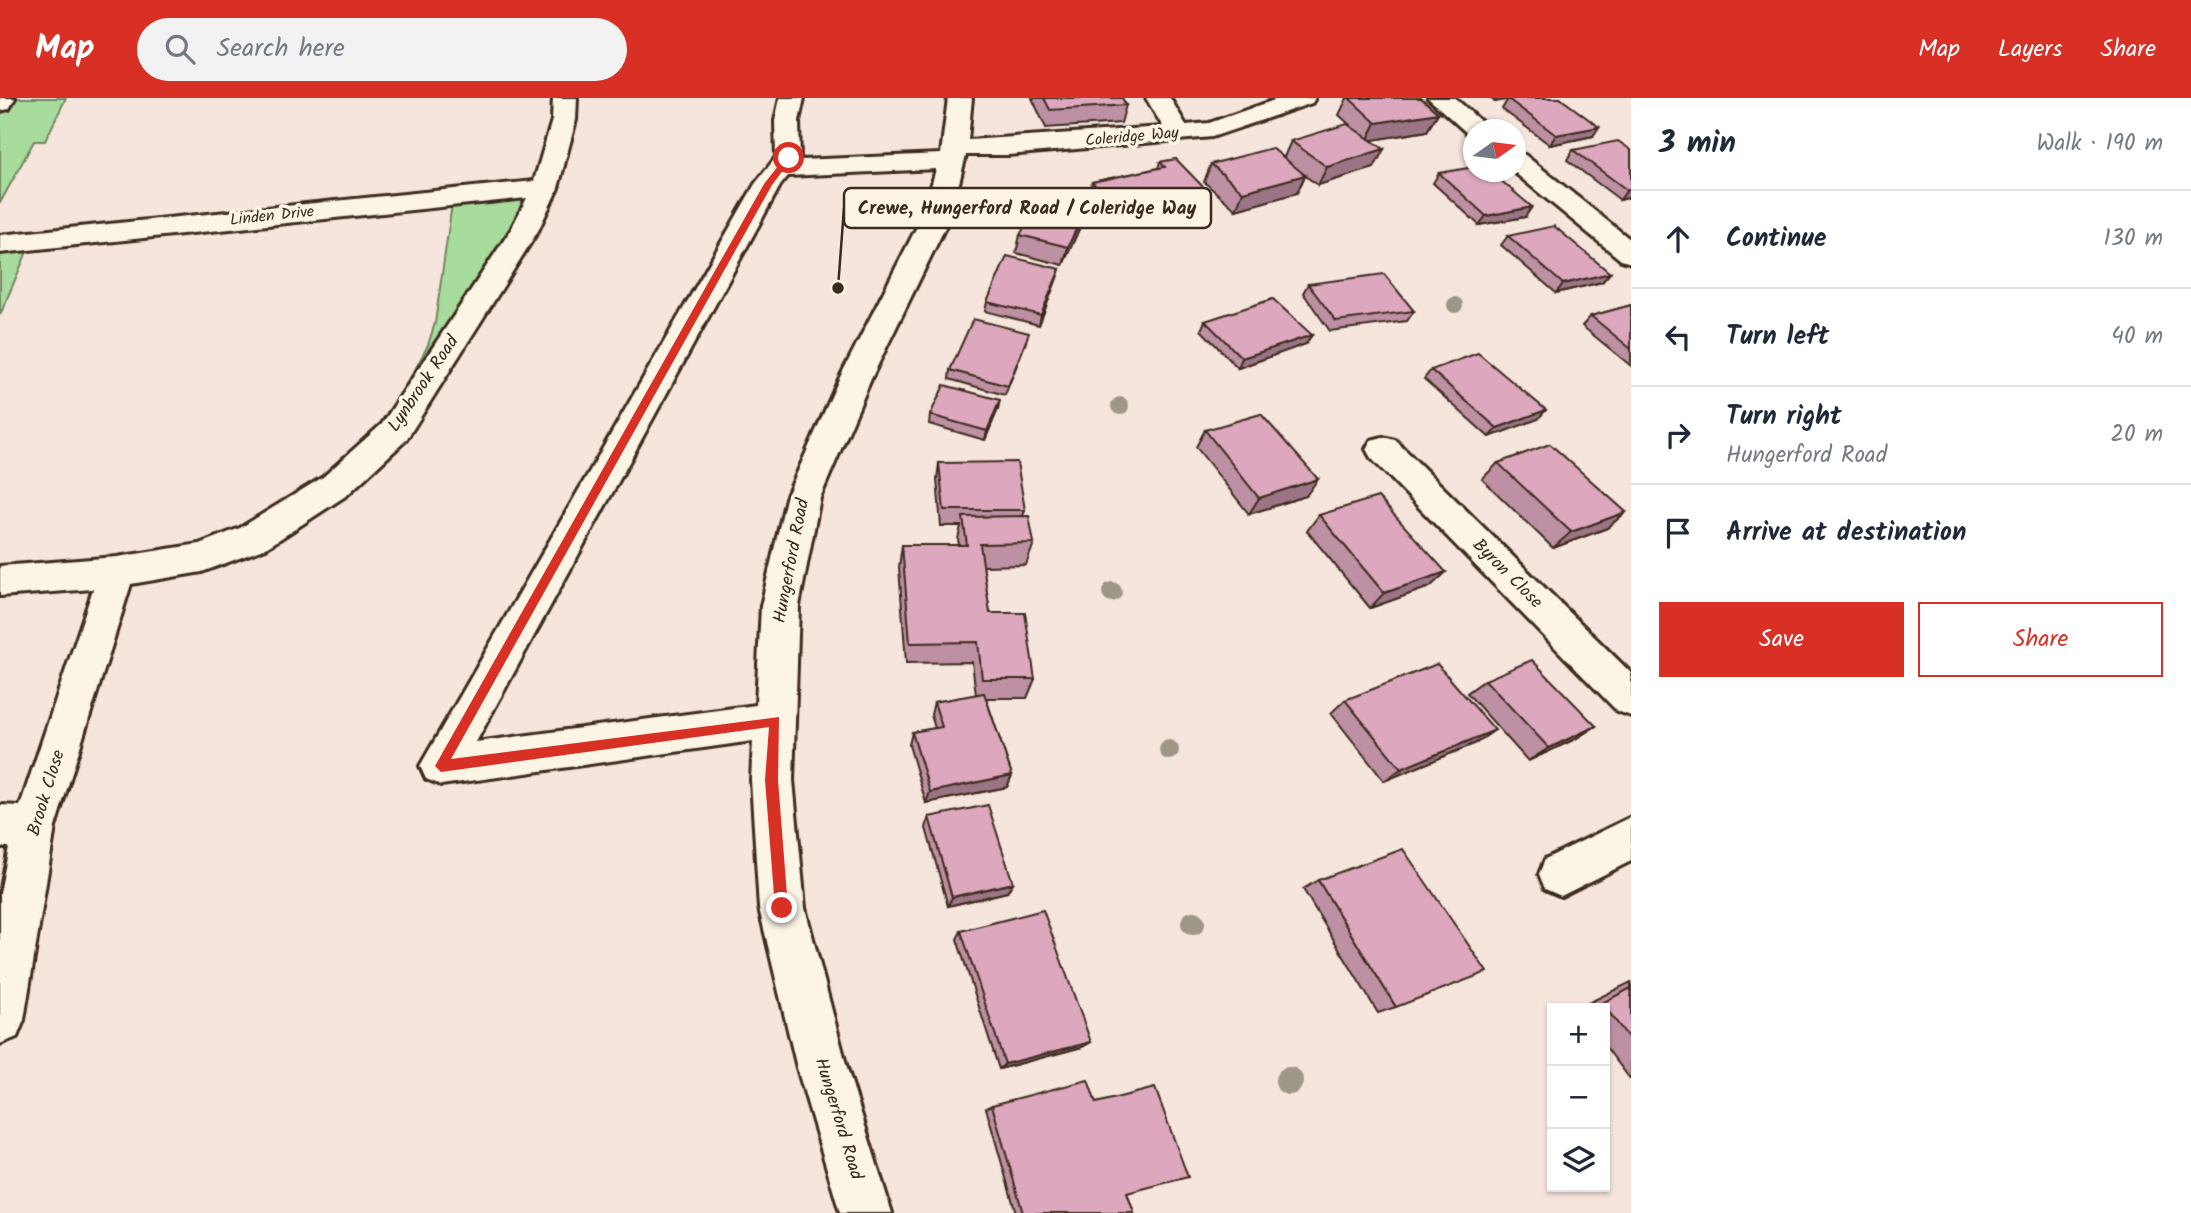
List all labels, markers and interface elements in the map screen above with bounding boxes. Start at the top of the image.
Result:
search box [137,18,627,81]
text: Map [35,23,95,76]
text: Search here [217,28,345,70]
icon: search [161,30,199,68]
text: Map [1918,30,1960,69]
text: Layers [1998,30,2062,69]
text: Share [2100,30,2156,69]
north arrow [1463,119,1526,182]
street label: Coleridge Way [1084,120,1180,154]
text: 3 min [1659,120,1736,168]
text: Walk · 190 m [2036,126,2163,162]
route start [773,142,804,173]
callout: Crewe, Hungerford Road / Coleridge Way [844,188,1211,228]
text: Crewe, Hungerford Road / Coleridge Way [858,194,1196,224]
street label: Linden Drive [229,199,315,233]
text: Continue [1726,218,1827,260]
icon: ahead [1659,220,1697,258]
text: 130 m [2104,221,2163,257]
text: Turn left [1726,316,1829,358]
icon: left [1659,318,1697,356]
text: 40 m [2111,319,2163,355]
street label: Lynbrook Road [381,329,468,438]
text: Turn right [1726,396,1842,438]
icon: right [1659,416,1697,454]
text: 20 m [2111,417,2163,453]
text: Hungerford Road [1726,438,1887,474]
street label: Hungerford Road [766,495,818,626]
text: Arrive at destination [1726,512,1966,554]
icon: arrive [1659,514,1697,552]
street label: Byron Close [1465,532,1549,616]
button: Save [1659,602,1904,677]
button: Share [1918,602,2163,677]
street label: Brook Close [20,746,74,840]
route end [766,892,797,923]
map controls [1547,1003,1610,1192]
button: + [1547,1003,1610,1066]
street label: Hungerford Road [806,1054,871,1185]
button: − [1547,1066,1610,1129]
button: layers [1547,1129,1610,1192]

